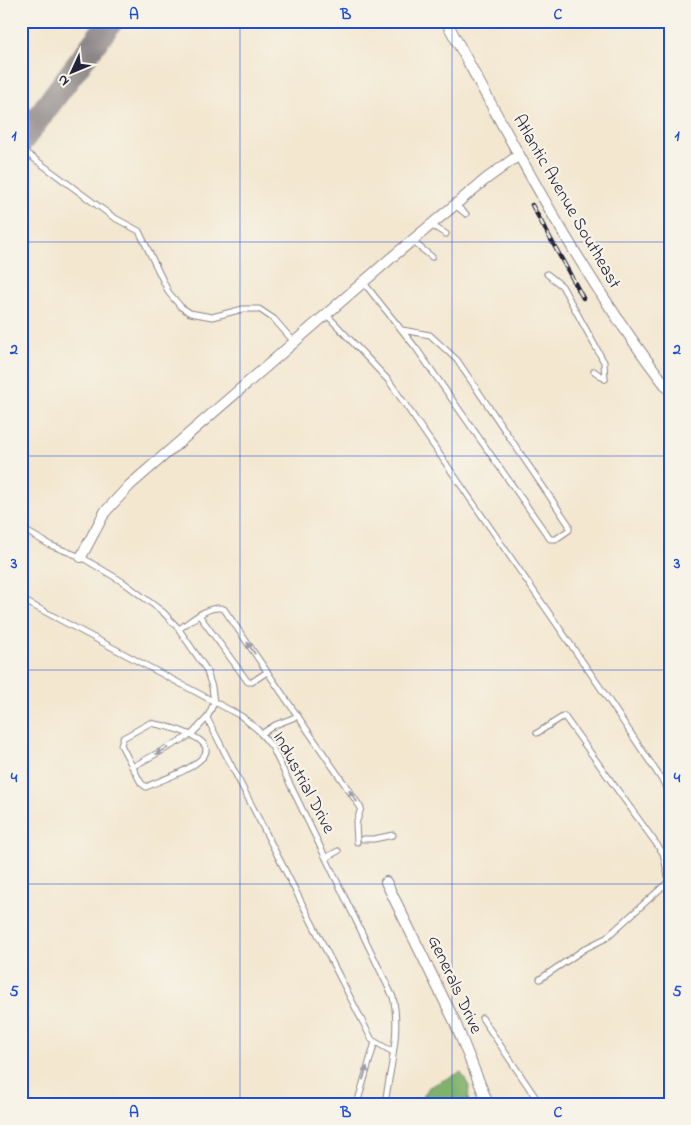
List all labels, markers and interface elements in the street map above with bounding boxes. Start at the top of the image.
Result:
text: A [129,3,139,27]
text: B [340,3,352,27]
text: C [554,3,563,27]
north arrow [48,48,98,98]
text: N [53,69,75,91]
street label: Atlantic Avenue Southeast [505,110,627,294]
text: 1 [11,124,17,148]
text: 1 [674,124,680,148]
text: 2 [9,338,18,362]
text: 2 [672,338,681,362]
text: 3 [10,552,18,576]
text: 3 [673,552,681,576]
one-way arrow [246,641,256,655]
street label: Industrial Drive [265,727,341,840]
one-way arrow [155,746,169,755]
text: 4 [10,766,18,790]
text: 4 [673,766,681,790]
one-way arrow [348,790,358,803]
street label: Generals Drive [420,932,489,1039]
text: 5 [9,980,19,1004]
text: 5 [672,980,682,1004]
one-way arrow [362,1065,370,1080]
text: A [129,1101,139,1125]
text: B [340,1101,352,1125]
text: C [554,1101,563,1125]

